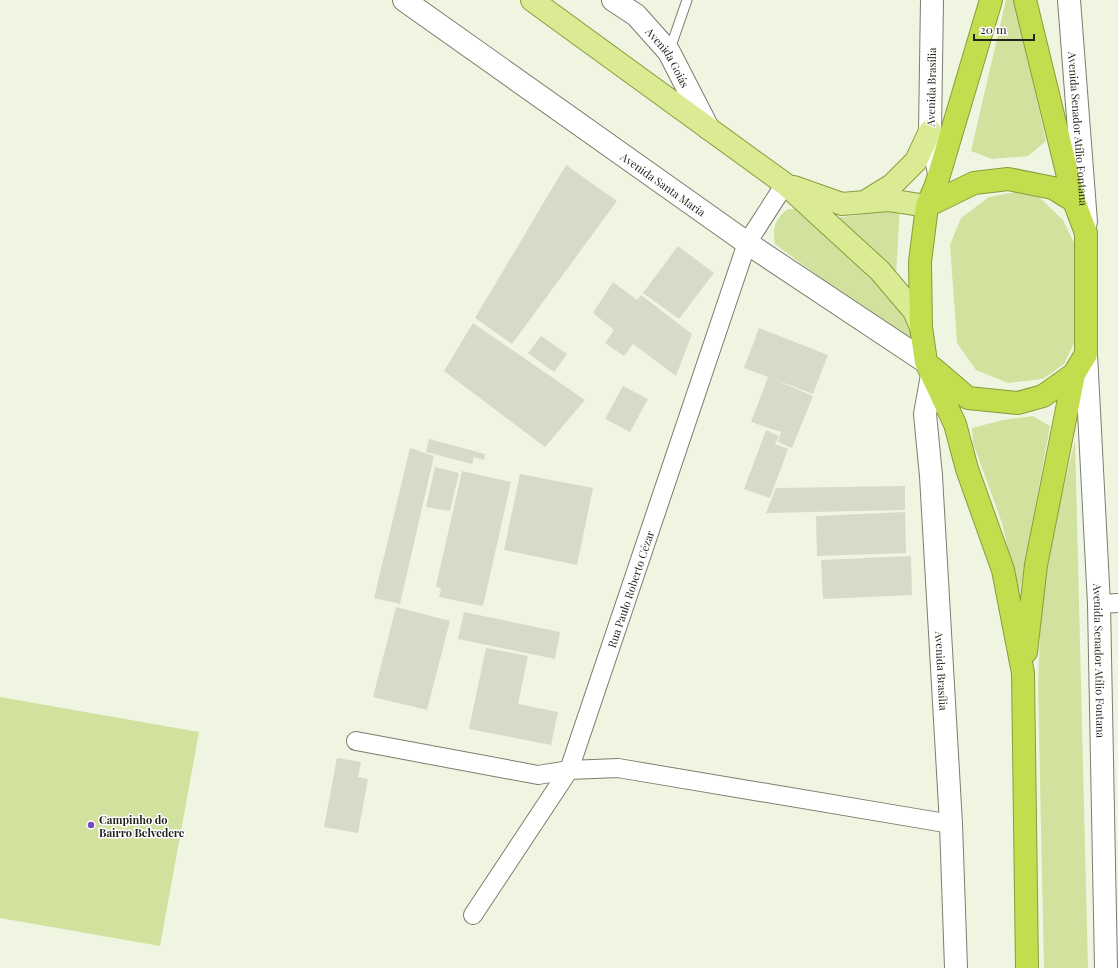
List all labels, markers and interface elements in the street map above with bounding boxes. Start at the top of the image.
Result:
scale bar [974,16,1034,42]
text: 20 m [980,21,1007,37]
street label: Avenida Goiás [642,23,693,90]
street label: Avenida Brasília [923,47,939,128]
street label: Avenida Senador Atílio Fontana [1065,50,1092,207]
street label: Avenida Santa Maria [617,148,709,219]
street label: Rua Paulo Roberto Cézar [603,528,657,650]
street label: Avenida Senador Atílio Fontana [1090,582,1109,739]
street label: Avenida Brasília [932,630,952,711]
place label: Campinho do Bairro Belvedere [99,812,185,840]
marker: Campinho do Bairro Belvedere [86,820,96,830]

